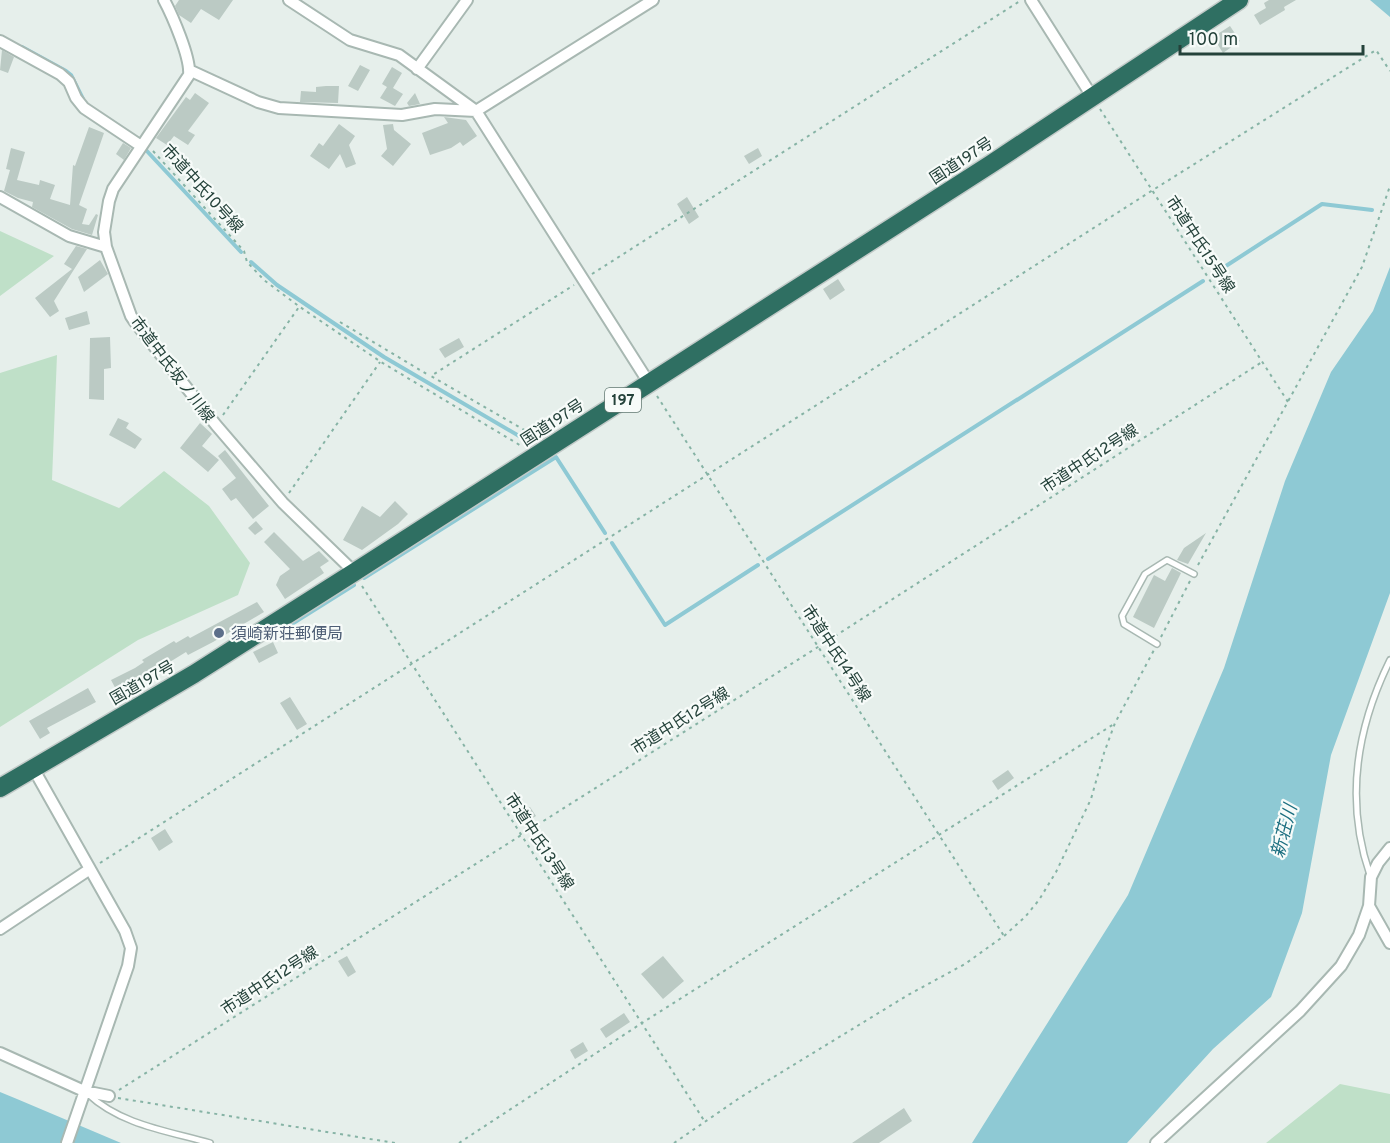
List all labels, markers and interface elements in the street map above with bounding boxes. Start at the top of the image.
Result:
scale bar [1180,18,1363,56]
text: 100 m [1189,29,1238,52]
street label: 国道197号 [927,134,997,190]
street label: 市道中氏10号線 [157,141,247,238]
street label: 市道中氏15号線 [1160,193,1238,297]
street label: 市道中氏坂ノ川線 [125,313,218,427]
road number: 197 [605,388,641,412]
street label: 国道197号 [518,396,588,452]
street label: 市道中氏12号線 [1038,421,1142,499]
street label: 市道中氏14号線 [797,602,874,706]
place label: 須崎新荘郵便局 [231,625,343,645]
marker: 須崎新荘郵便局 [212,626,226,640]
street label: 国道197号 [107,657,179,710]
street label: 市道中氏12号線 [628,684,734,760]
street label: 市道中氏13号線 [500,790,577,894]
water label: 新荘川 [1267,800,1304,860]
street label: 市道中氏12号線 [218,943,322,1021]

